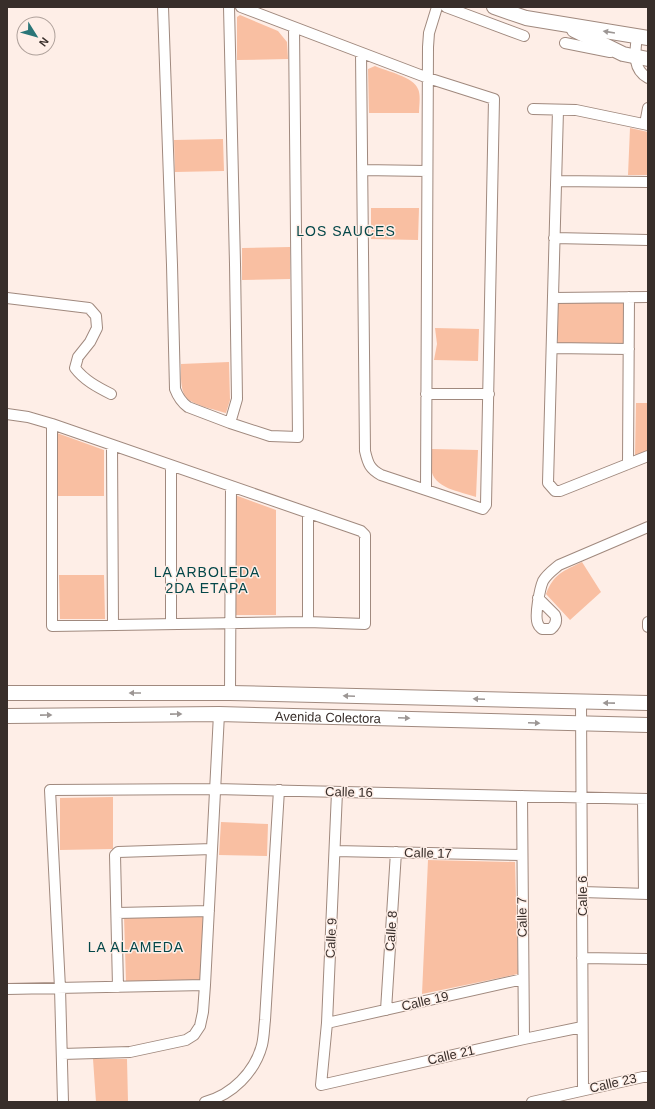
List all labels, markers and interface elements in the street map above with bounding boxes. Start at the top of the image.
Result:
north arrow [16,16,56,56]
one-way arrow [603,29,616,35]
text: N [37,35,51,49]
district label: LOS SAUCES [296,223,396,239]
district label: LA ARBOLEDA 2DA ETAPA [154,564,260,596]
one-way arrow [128,690,141,696]
one-way arrow [342,693,355,699]
one-way arrow [473,696,485,703]
one-way arrow [602,700,615,706]
street label: Avenida Colectora [275,708,382,726]
one-way arrow [170,711,183,717]
one-way arrow [40,712,53,718]
one-way arrow [398,715,410,722]
one-way arrow [528,719,540,726]
street label: Calle 16 [325,784,373,800]
street label: Calle 17 [404,845,452,861]
street label: Calle 6 [575,876,590,916]
street label: Calle 7 [514,897,530,937]
street label: Calle 8 [382,910,400,952]
street label: Calle 9 [322,917,340,959]
district label: LA ALAMEDA [88,939,184,955]
street label: Calle 19 [400,988,450,1014]
street label: Calle 21 [426,1042,476,1068]
street label: Calle 23 [588,1070,638,1096]

